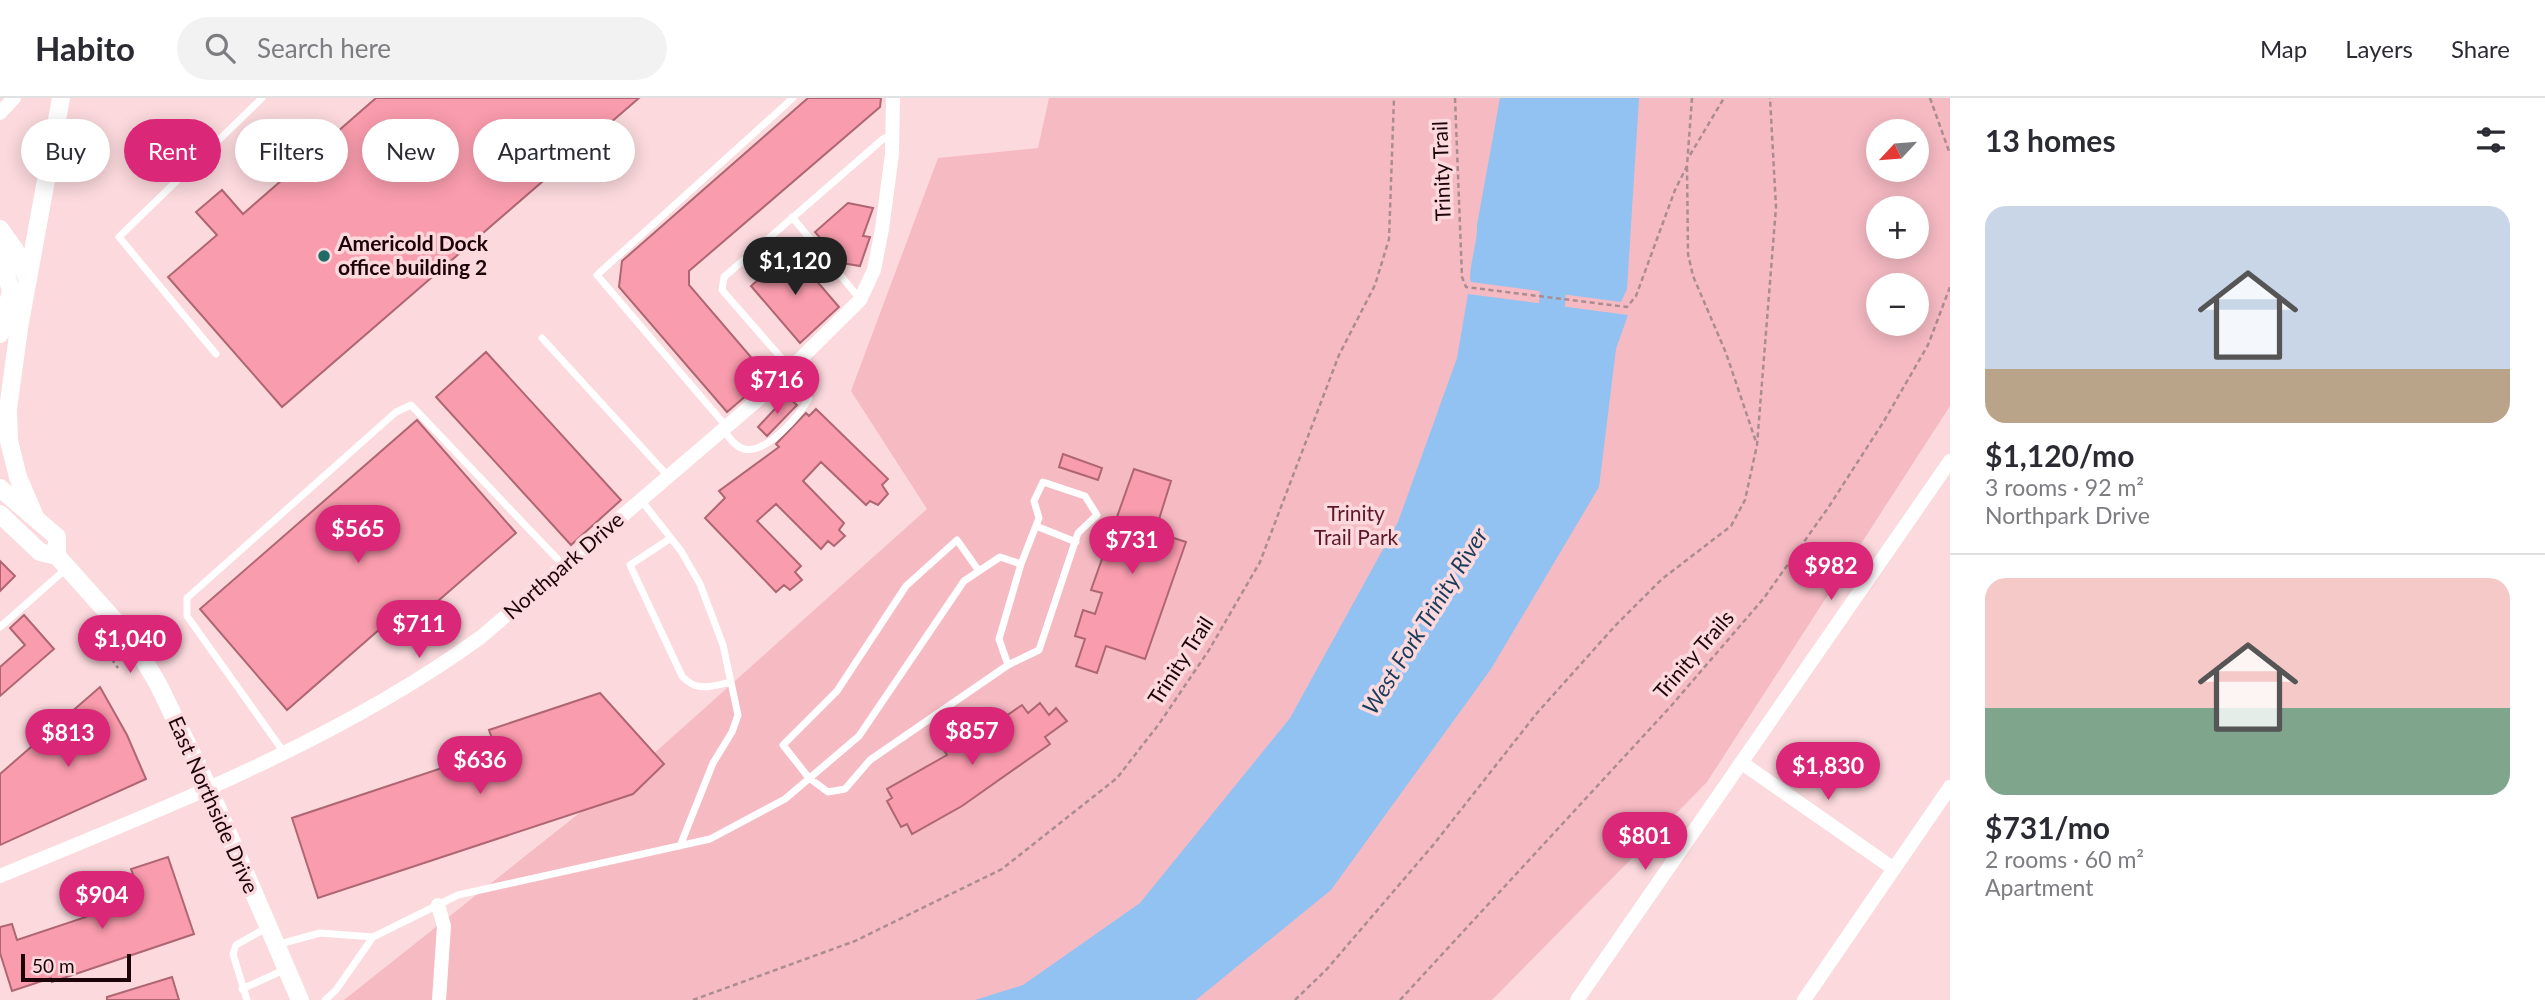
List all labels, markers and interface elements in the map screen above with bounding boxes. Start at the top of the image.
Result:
search box [177,17,667,80]
text: Habito [35,28,135,68]
icon: search [201,29,239,67]
text: Search here [257,32,391,64]
text: Map [2260,34,2307,63]
text: Layers [2345,34,2413,63]
text: Share [2451,34,2510,63]
chip: Buy [21,119,110,182]
chip: Rent [124,119,221,182]
chip: Filters [235,119,348,182]
chip: New [362,119,459,182]
chip: Apartment [473,119,635,182]
north arrow [1866,119,1928,182]
map controls [1866,119,1929,336]
street label: Trinity Trail [1426,121,1455,222]
icon: filters [2472,121,2510,159]
text: 13 homes [1985,122,2116,158]
button: + [1866,196,1929,259]
place label: Americold Dock office building 2 [337,230,489,279]
pin: $1,120 [738,238,852,297]
text: $1,120 [759,246,831,274]
marker: Americold Dock office building 2 [316,248,332,264]
icon: home [2185,252,2311,378]
button: − [1866,273,1929,336]
pin: $716 [736,356,818,416]
text: $716 [750,365,804,393]
text: $1,120/mo [1985,437,2134,473]
text: 3 rooms · 92 m² [1985,473,2144,501]
park label: Trinity Trail Park [1314,500,1399,549]
text: Northpark Drive [1985,501,2150,529]
pin: $565 [317,505,399,565]
street label: Northpark Drive [498,506,628,624]
text: $565 [331,514,385,542]
pin: $731 [1091,517,1173,576]
water label: West Fork Trinity River [1355,521,1493,719]
text: $731 [1105,525,1159,553]
pin: $982 [1790,542,1872,602]
text: $982 [1804,551,1858,579]
pin: $711 [378,601,460,660]
street label: Trinity Trails [1648,605,1738,703]
text: $711 [392,609,446,637]
street label: Trinity Trail [1142,611,1217,709]
pin: $1,040 [73,616,187,675]
text: $1,040 [94,624,166,652]
icon: home [2185,624,2311,750]
pin: $857 [931,708,1013,767]
pin: $813 [27,710,109,769]
street label: East Northside Drive [164,712,265,897]
text: $857 [945,716,999,744]
text: $813 [41,718,95,746]
pin: $636 [439,736,521,796]
pin: $1,830 [1771,742,1885,802]
text: $636 [453,745,507,773]
text: $1,830 [1792,751,1864,779]
text: $731/mo [1985,809,2110,845]
pin: $801 [1604,812,1686,872]
text: $801 [1618,821,1672,849]
text: 2 rooms · 60 m² [1985,845,2144,873]
pin: $904 [61,872,143,931]
text: Apartment [1985,873,2093,901]
text: $904 [75,880,129,908]
scale bar [21,951,131,983]
text: 50 m [32,954,75,977]

